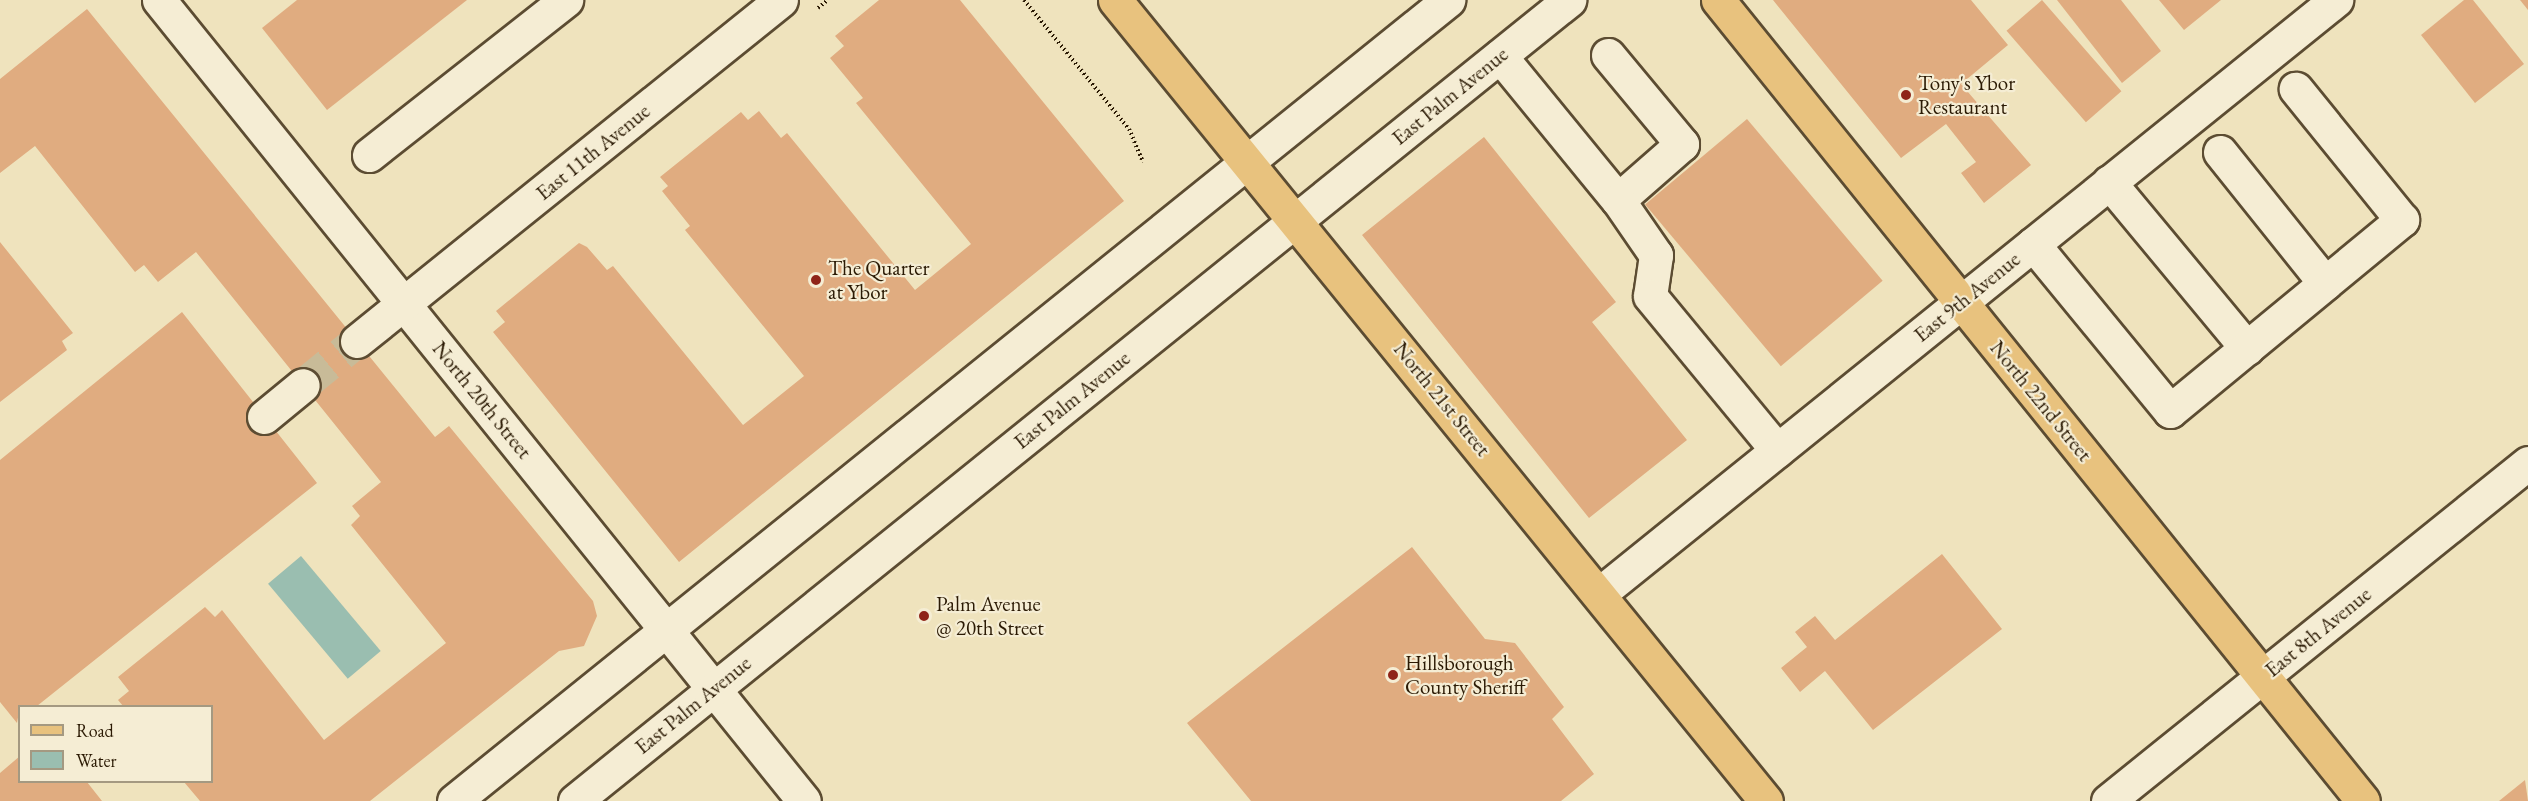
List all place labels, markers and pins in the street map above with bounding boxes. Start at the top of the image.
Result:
place label: Tony's Ybor Restaurant [1918,70,2015,120]
marker: Tony's Ybor Restaurant [1899,88,1913,102]
place label: The Quarter at Ybor [828,255,930,305]
marker: The Quarter at Ybor [809,273,823,287]
place label: Palm Avenue @ 20th Street [936,591,1044,641]
marker: Palm Avenue @ 20th Street [917,609,931,623]
place label: Hillsborough County Sheriff [1405,650,1525,700]
marker: Hillsborough County Sheriff [1386,668,1400,682]

